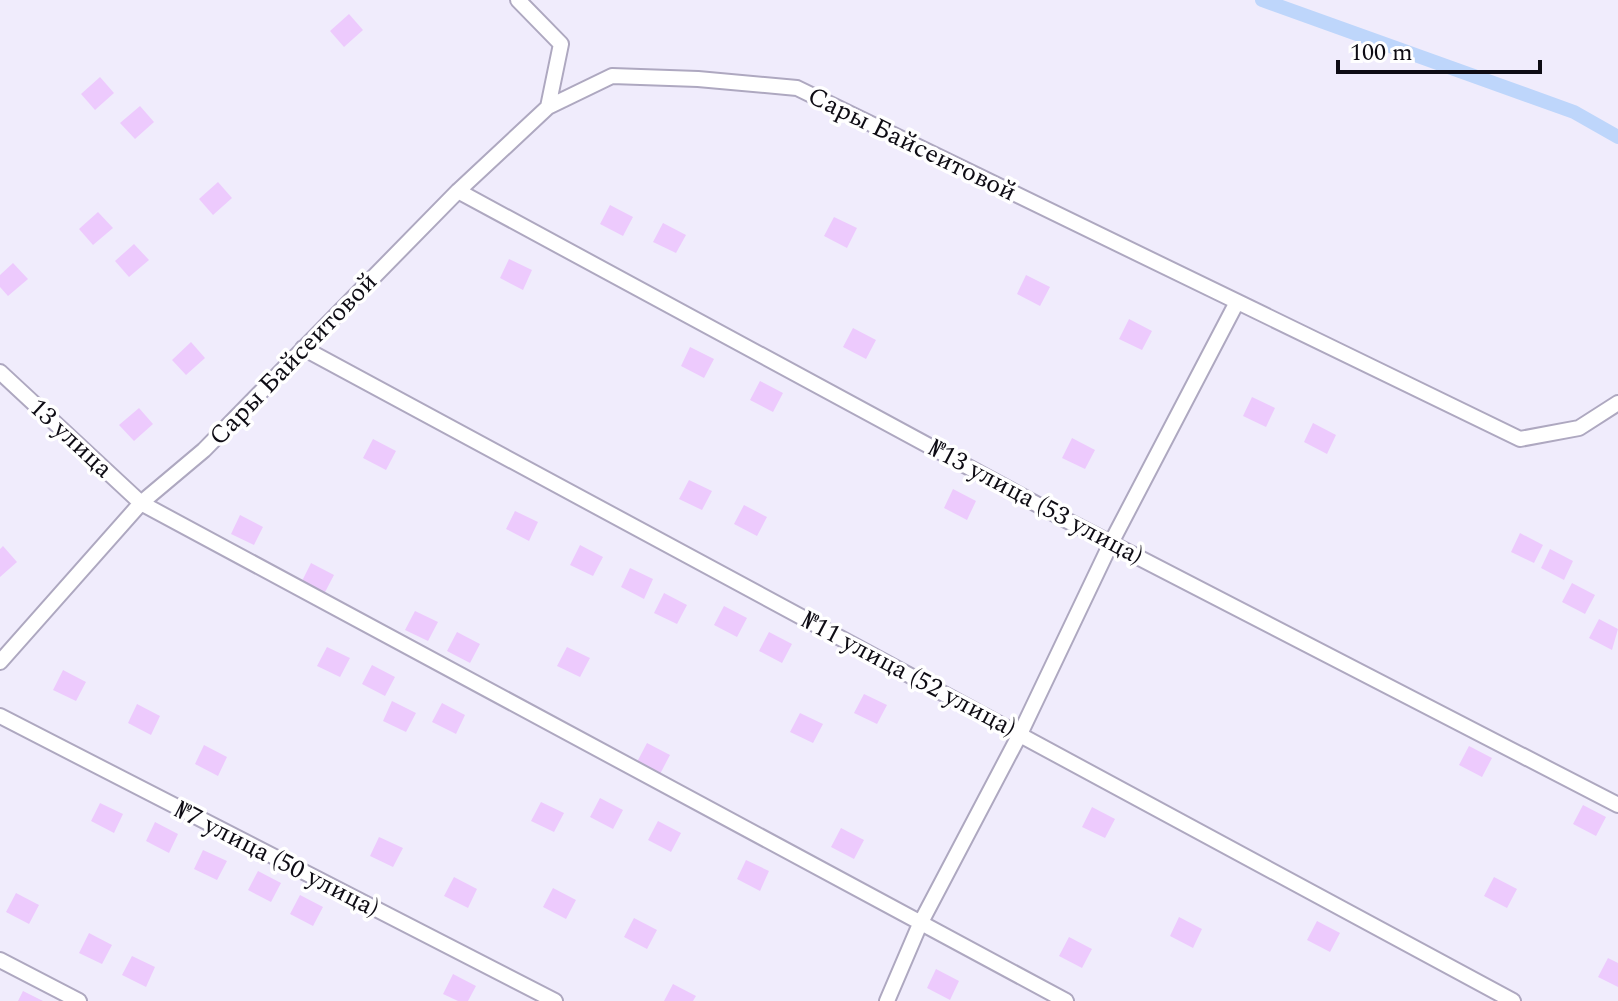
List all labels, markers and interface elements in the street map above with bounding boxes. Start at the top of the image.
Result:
scale bar [1338,24,1540,74]
text: 100 m [1350,35,1413,71]
street label: Сары Байсеитовой [801,76,1023,212]
street label: Сары Байсеитовой [199,263,387,455]
street label: 13 улица [20,388,122,488]
street label: №13 улица (53 улица) [922,429,1150,575]
street label: №11 улица (52 улица) [795,601,1023,747]
street label: №7 улица (50 улица) [168,790,386,928]

